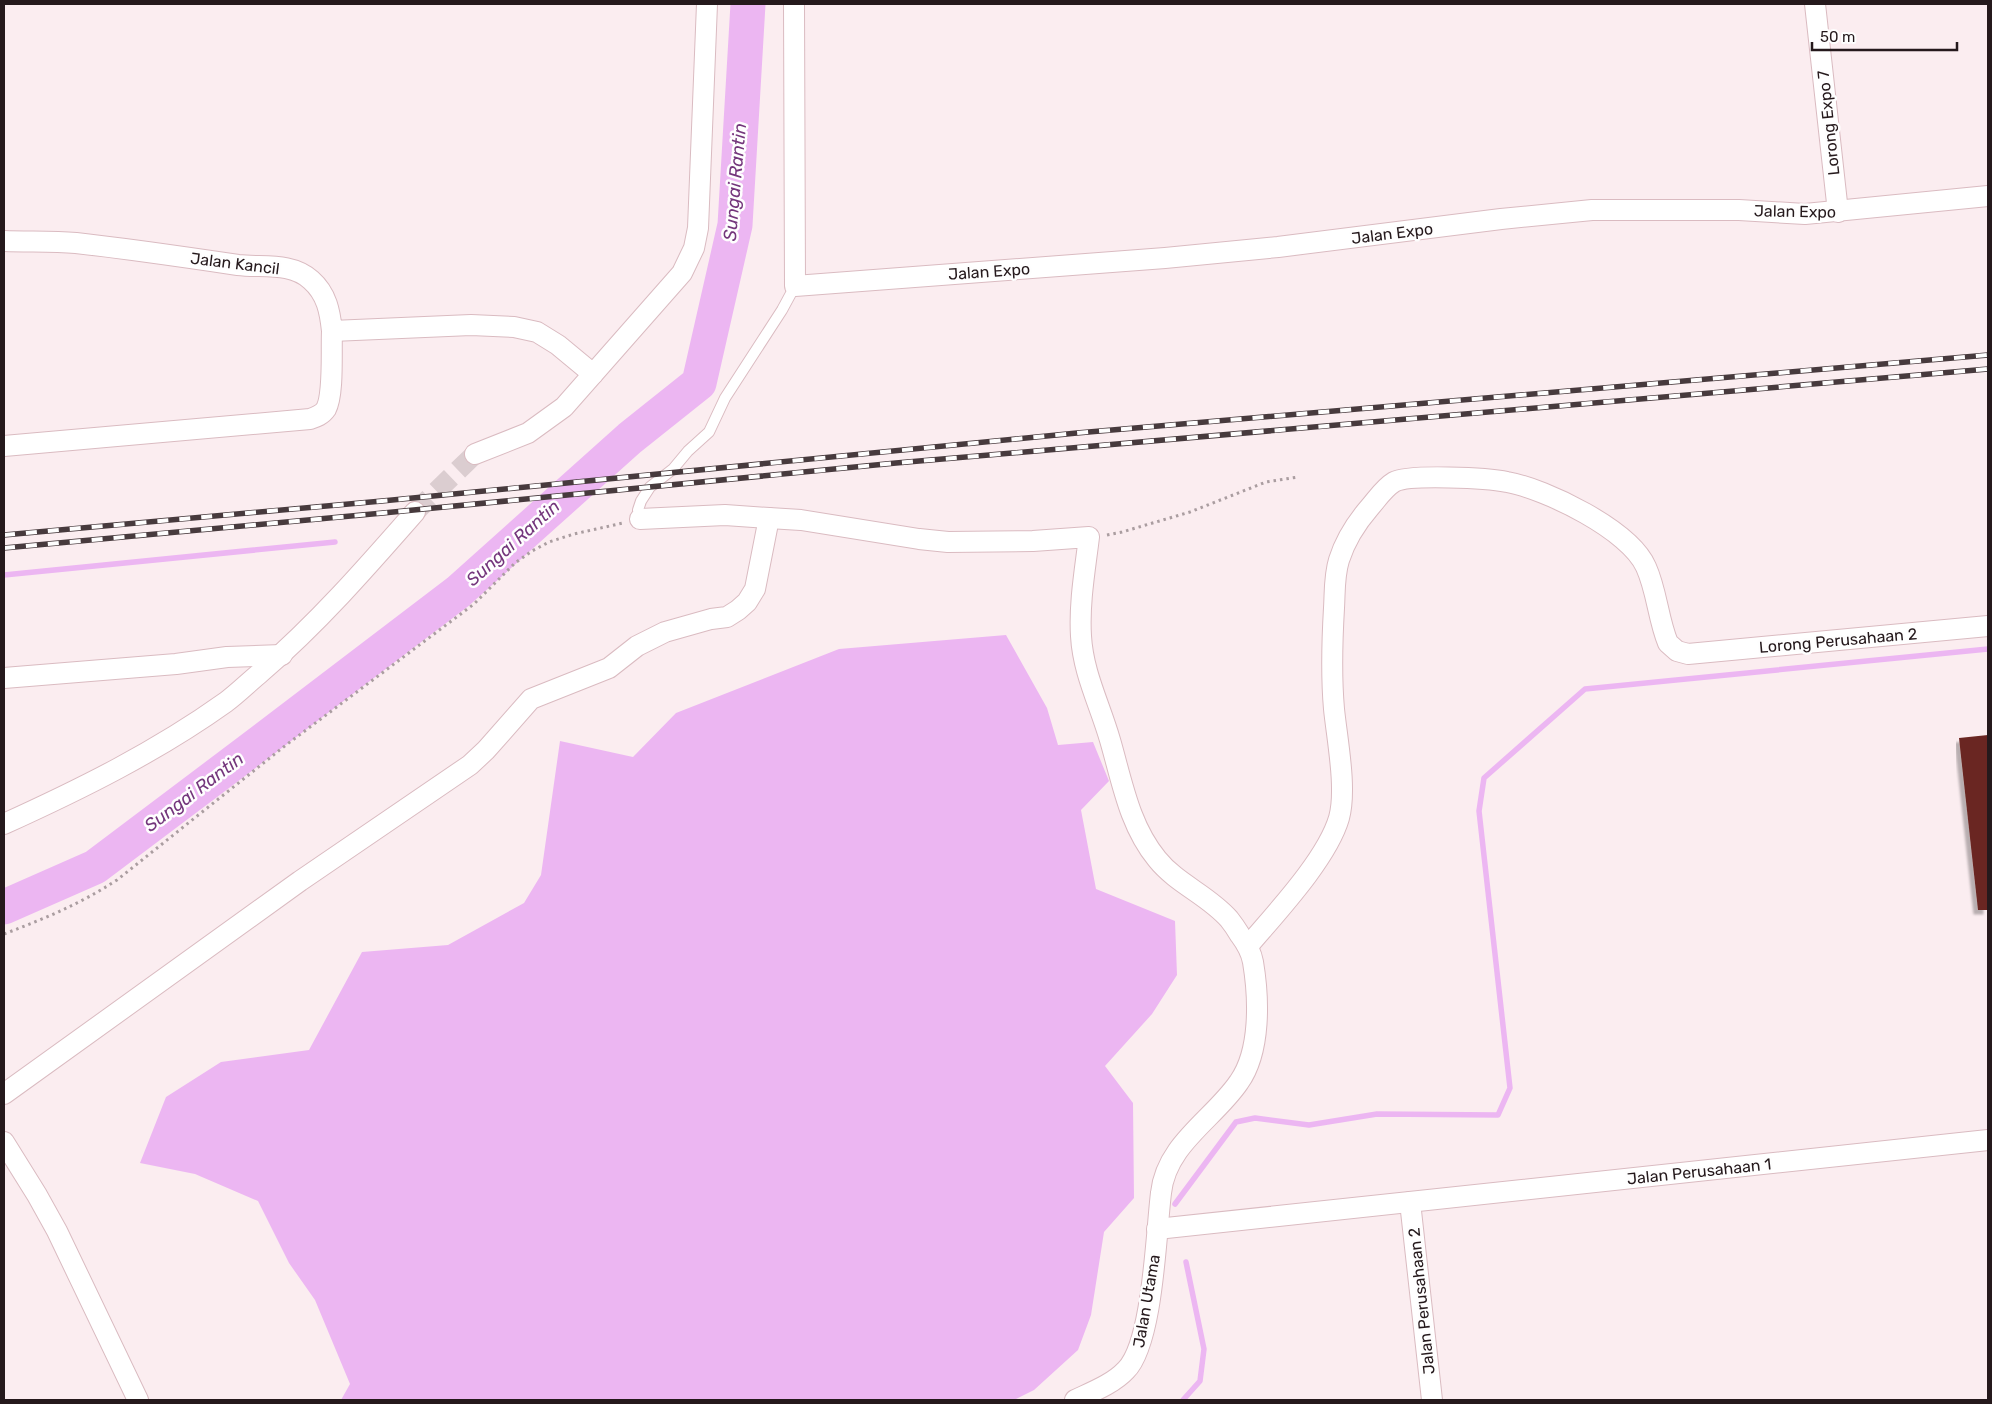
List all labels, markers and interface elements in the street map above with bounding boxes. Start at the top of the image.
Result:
scale bar [1812,20,1957,52]
text: 50 m [1820,28,1855,46]
street label: Lorong Expo 7 [1814,70,1843,176]
water label: Sungai Rantin [719,122,751,242]
street label: Jalan Expo [1754,201,1836,222]
street label: Jalan Expo [1350,219,1434,248]
street label: Jalan Kancil [189,249,281,278]
street label: Jalan Expo [947,259,1031,284]
water label: Sungai Rantin [462,495,564,591]
street label: Lorong Perusahaan 2 [1758,624,1918,657]
water label: Sungai Rantin [140,748,248,836]
street label: Jalan Perusahaan 1 [1626,1154,1772,1189]
street label: Jalan Perusahaan 2 [1404,1227,1439,1375]
street label: Jalan Utama [1129,1253,1164,1349]

